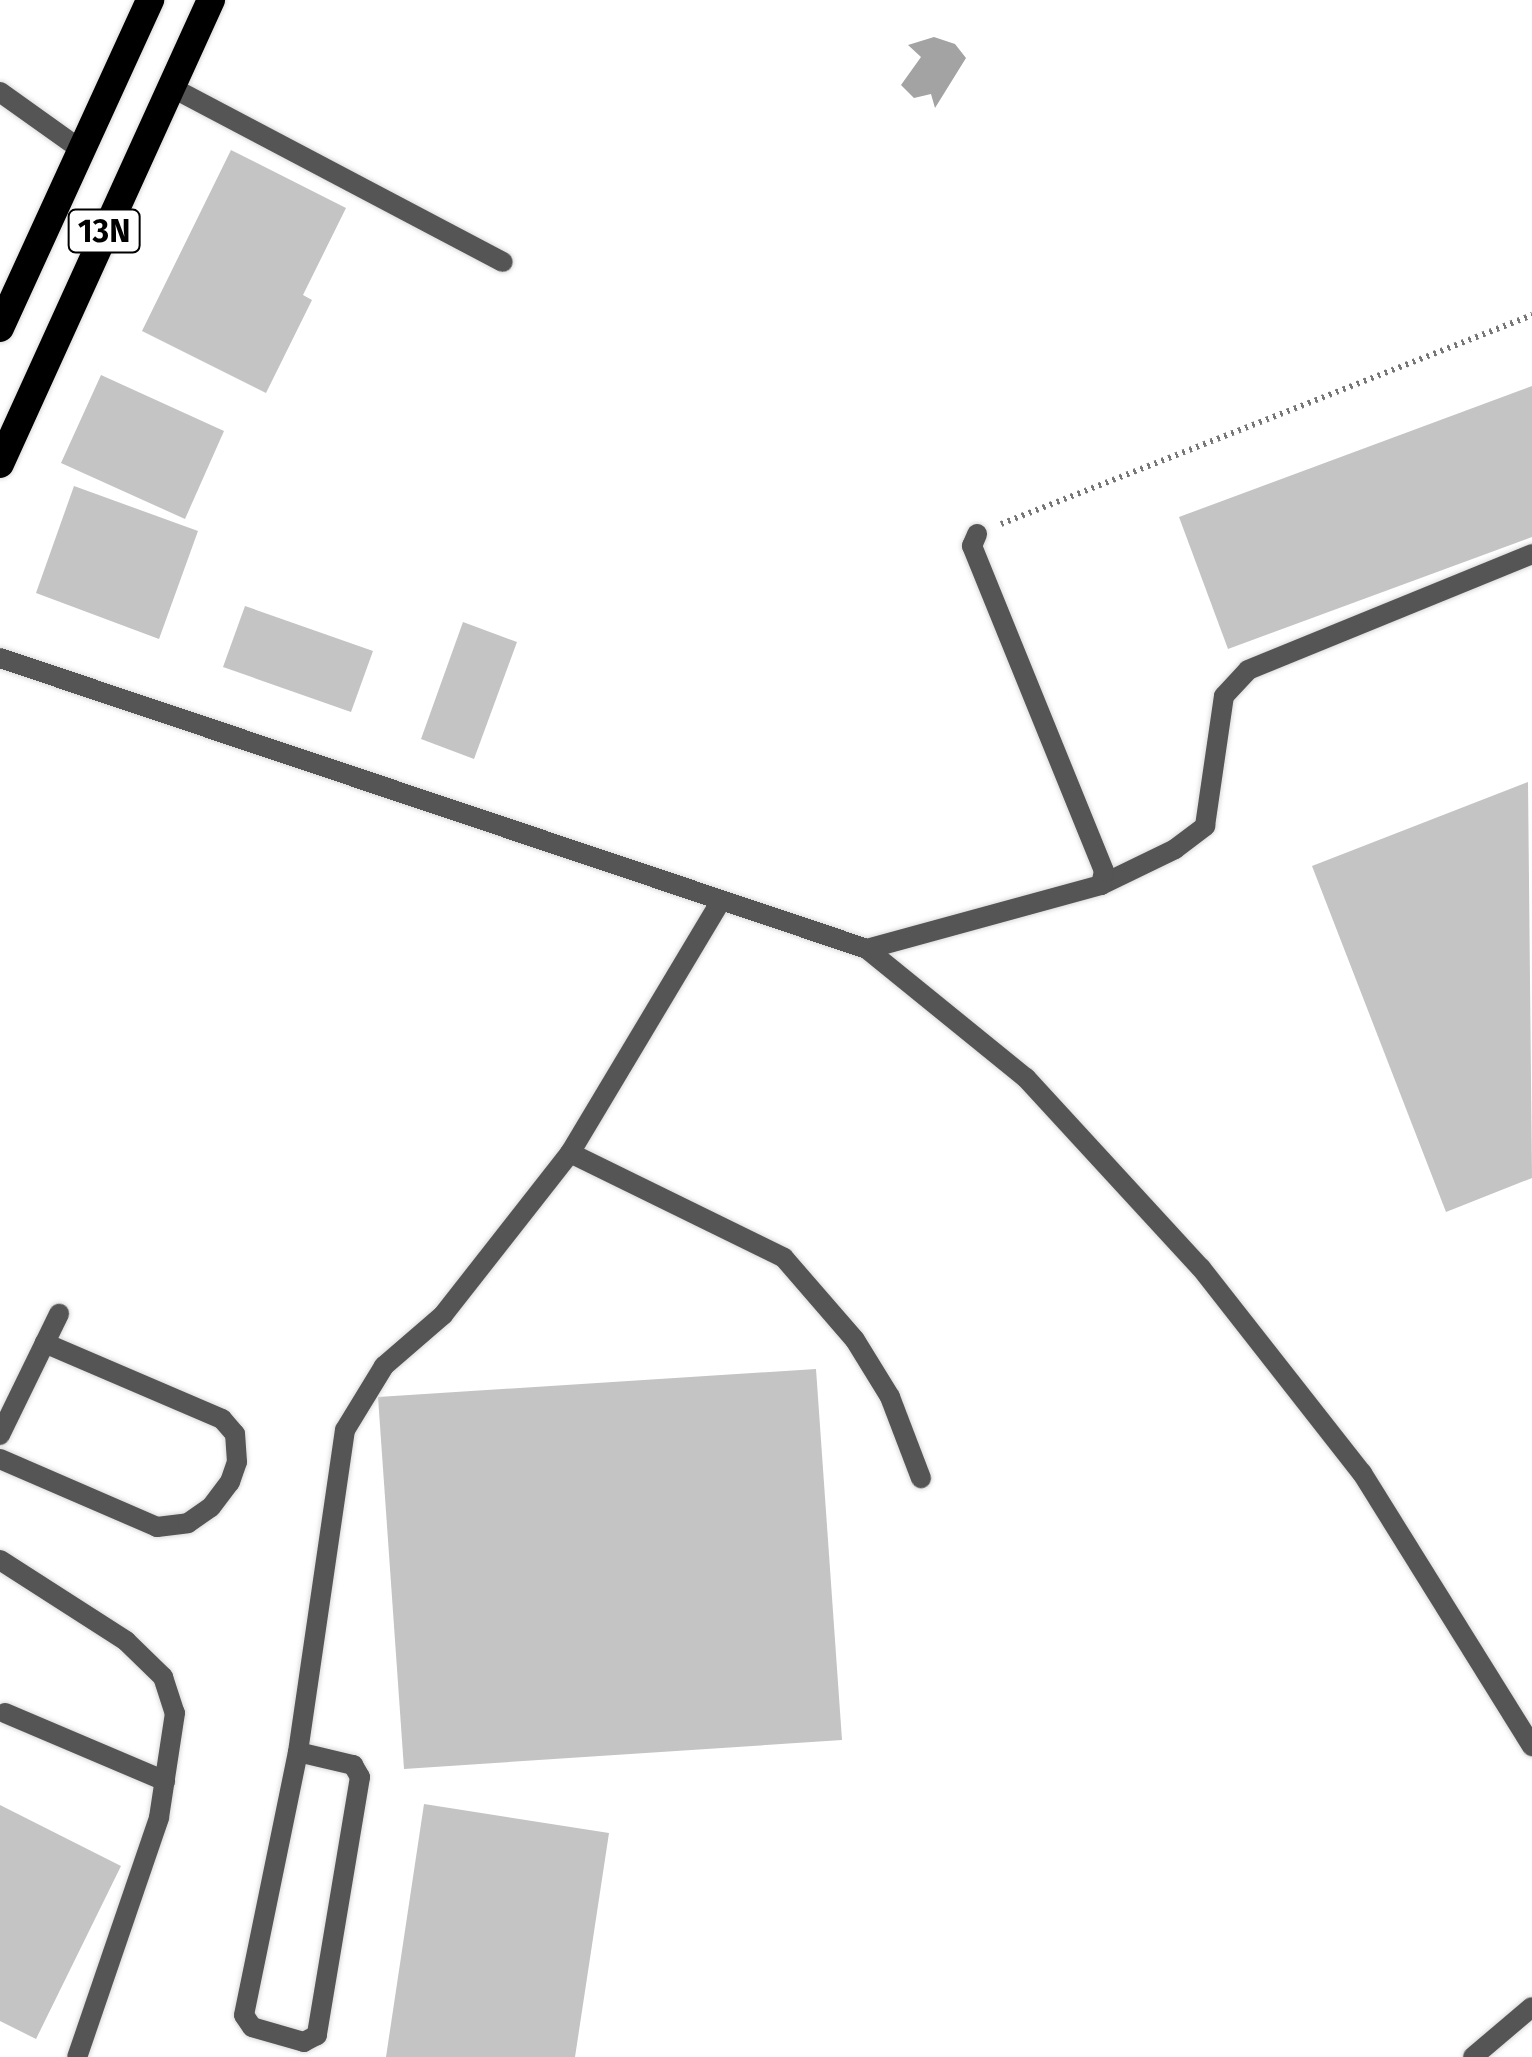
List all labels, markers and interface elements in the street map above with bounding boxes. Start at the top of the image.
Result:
road number: 13N [66,204,142,258]

